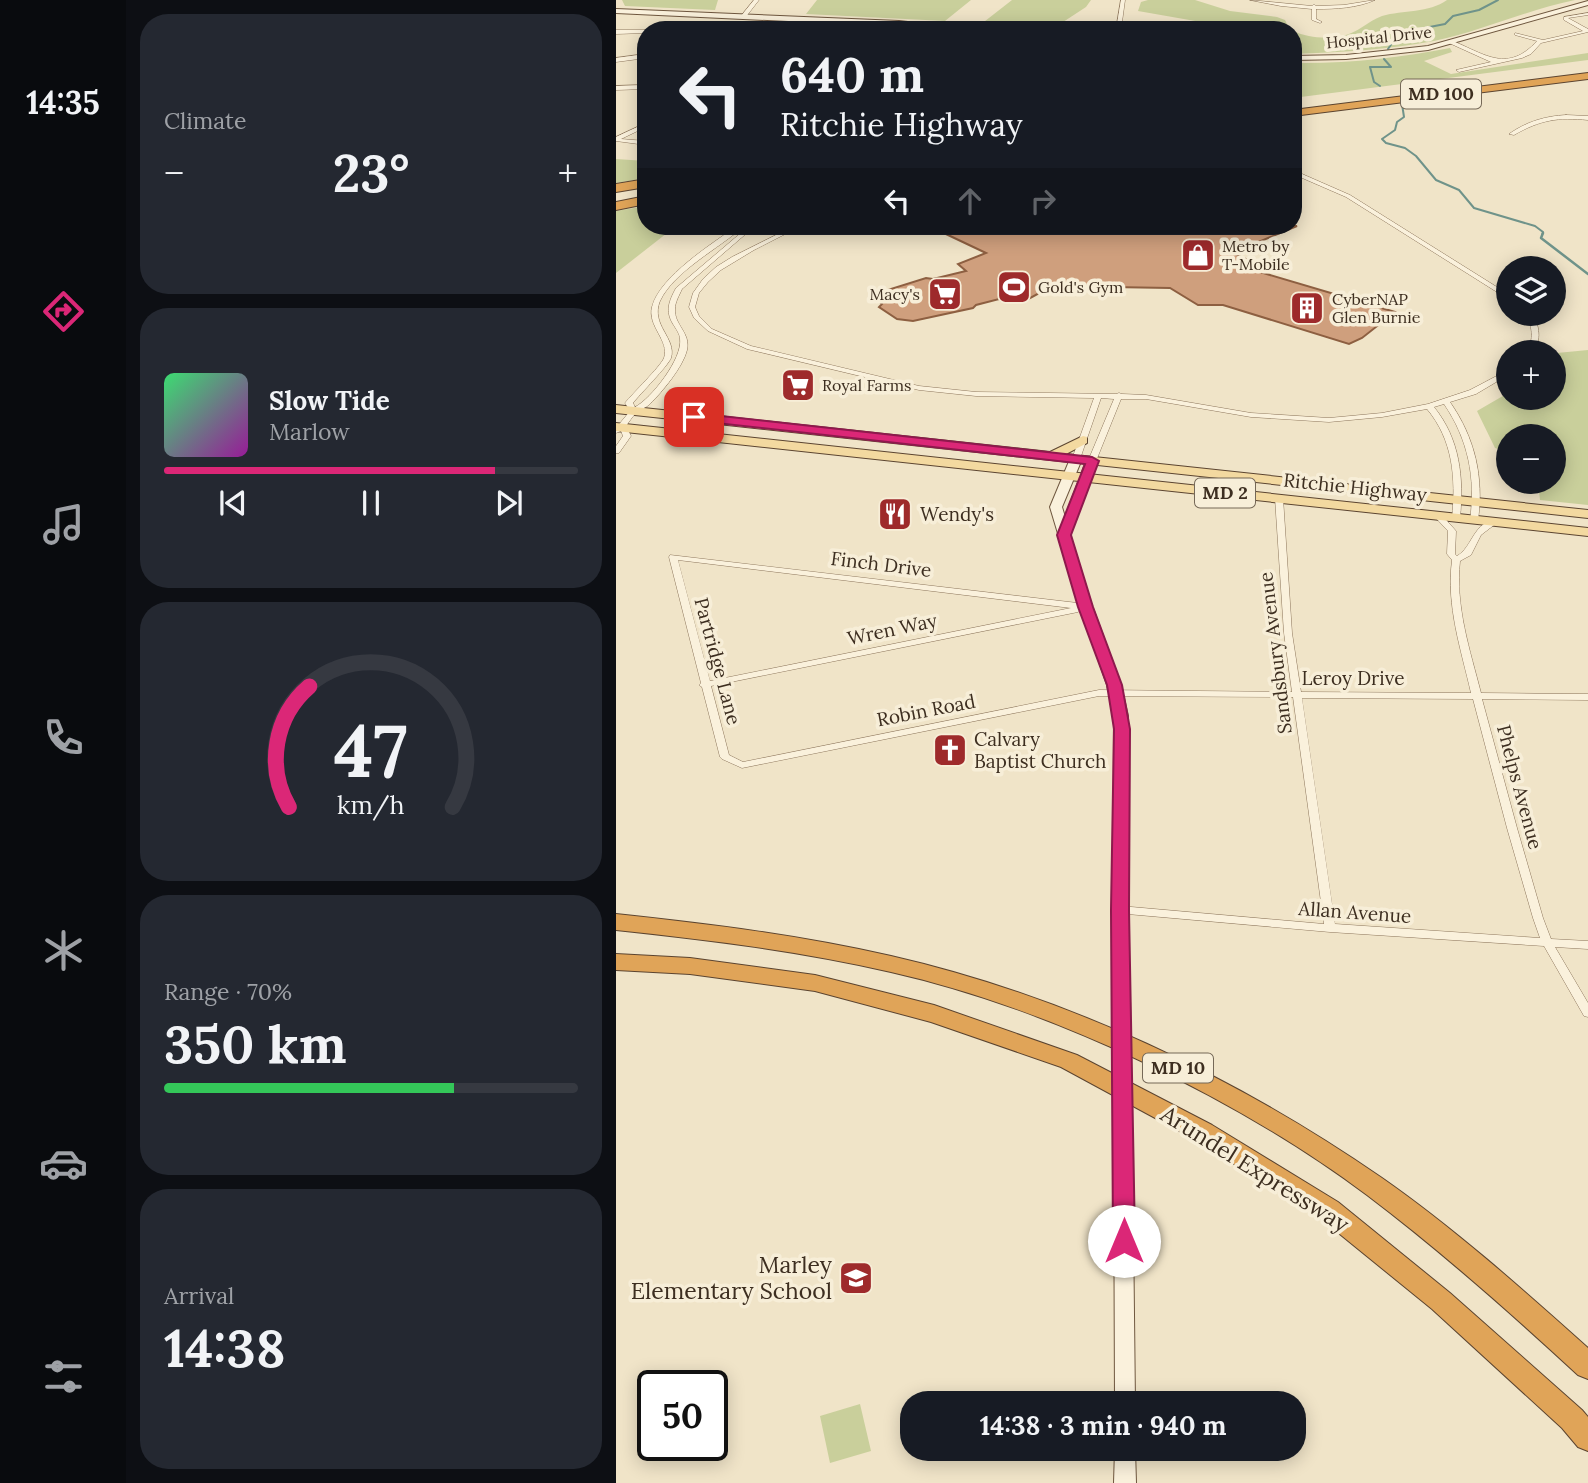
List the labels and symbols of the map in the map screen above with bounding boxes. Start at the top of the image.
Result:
street label: Hospital Drive [1325,21,1433,52]
road number: MD 100 [1401,80,1481,108]
shop icon: Metro by T-Mobile [1179,236,1217,274]
place label: Metro by T-Mobile [1222,236,1290,274]
sports icon: Gold's Gym [995,268,1033,306]
supermarket icon: Macy's [926,275,964,313]
place label: Gold's Gym [1038,277,1123,297]
place label: Macy's [869,284,920,304]
building icon: CyberNAP Glen Burnie [1288,289,1326,327]
place label: CyberNAP Glen Burnie [1332,289,1421,327]
supermarket icon: Royal Farms [779,366,817,404]
place label: Royal Farms [822,375,911,395]
pin [664,387,724,447]
street label: Ritchie Highway [1282,468,1428,506]
road number: MD 2 [1195,478,1255,508]
restaurant icon: Wendy's [876,495,914,533]
place label: Wendy's [920,502,994,526]
street label: Finch Drive [829,546,933,582]
street label: Sandsbury Avenue [1253,571,1297,735]
street label: Partridge Lane [690,595,746,727]
street label: Wren Way [845,608,939,650]
street label: Leroy Drive [1302,666,1404,690]
street label: Robin Road [875,689,977,731]
street label: Phelps Avenue [1492,722,1548,852]
place label: Calvary Baptist Church [974,727,1106,773]
church icon: Calvary Baptist Church [931,731,969,769]
street label: Allan Avenue [1297,896,1412,928]
road number: MD 10 [1143,1054,1213,1083]
street label: Arundel Expressway [1155,1098,1355,1239]
position arrow [1087,1204,1161,1278]
place label: Marley Elementary School [631,1250,833,1305]
school or university icon: Marley Elementary School [837,1259,875,1297]
speed limit sign: 50 [637,1370,728,1461]

